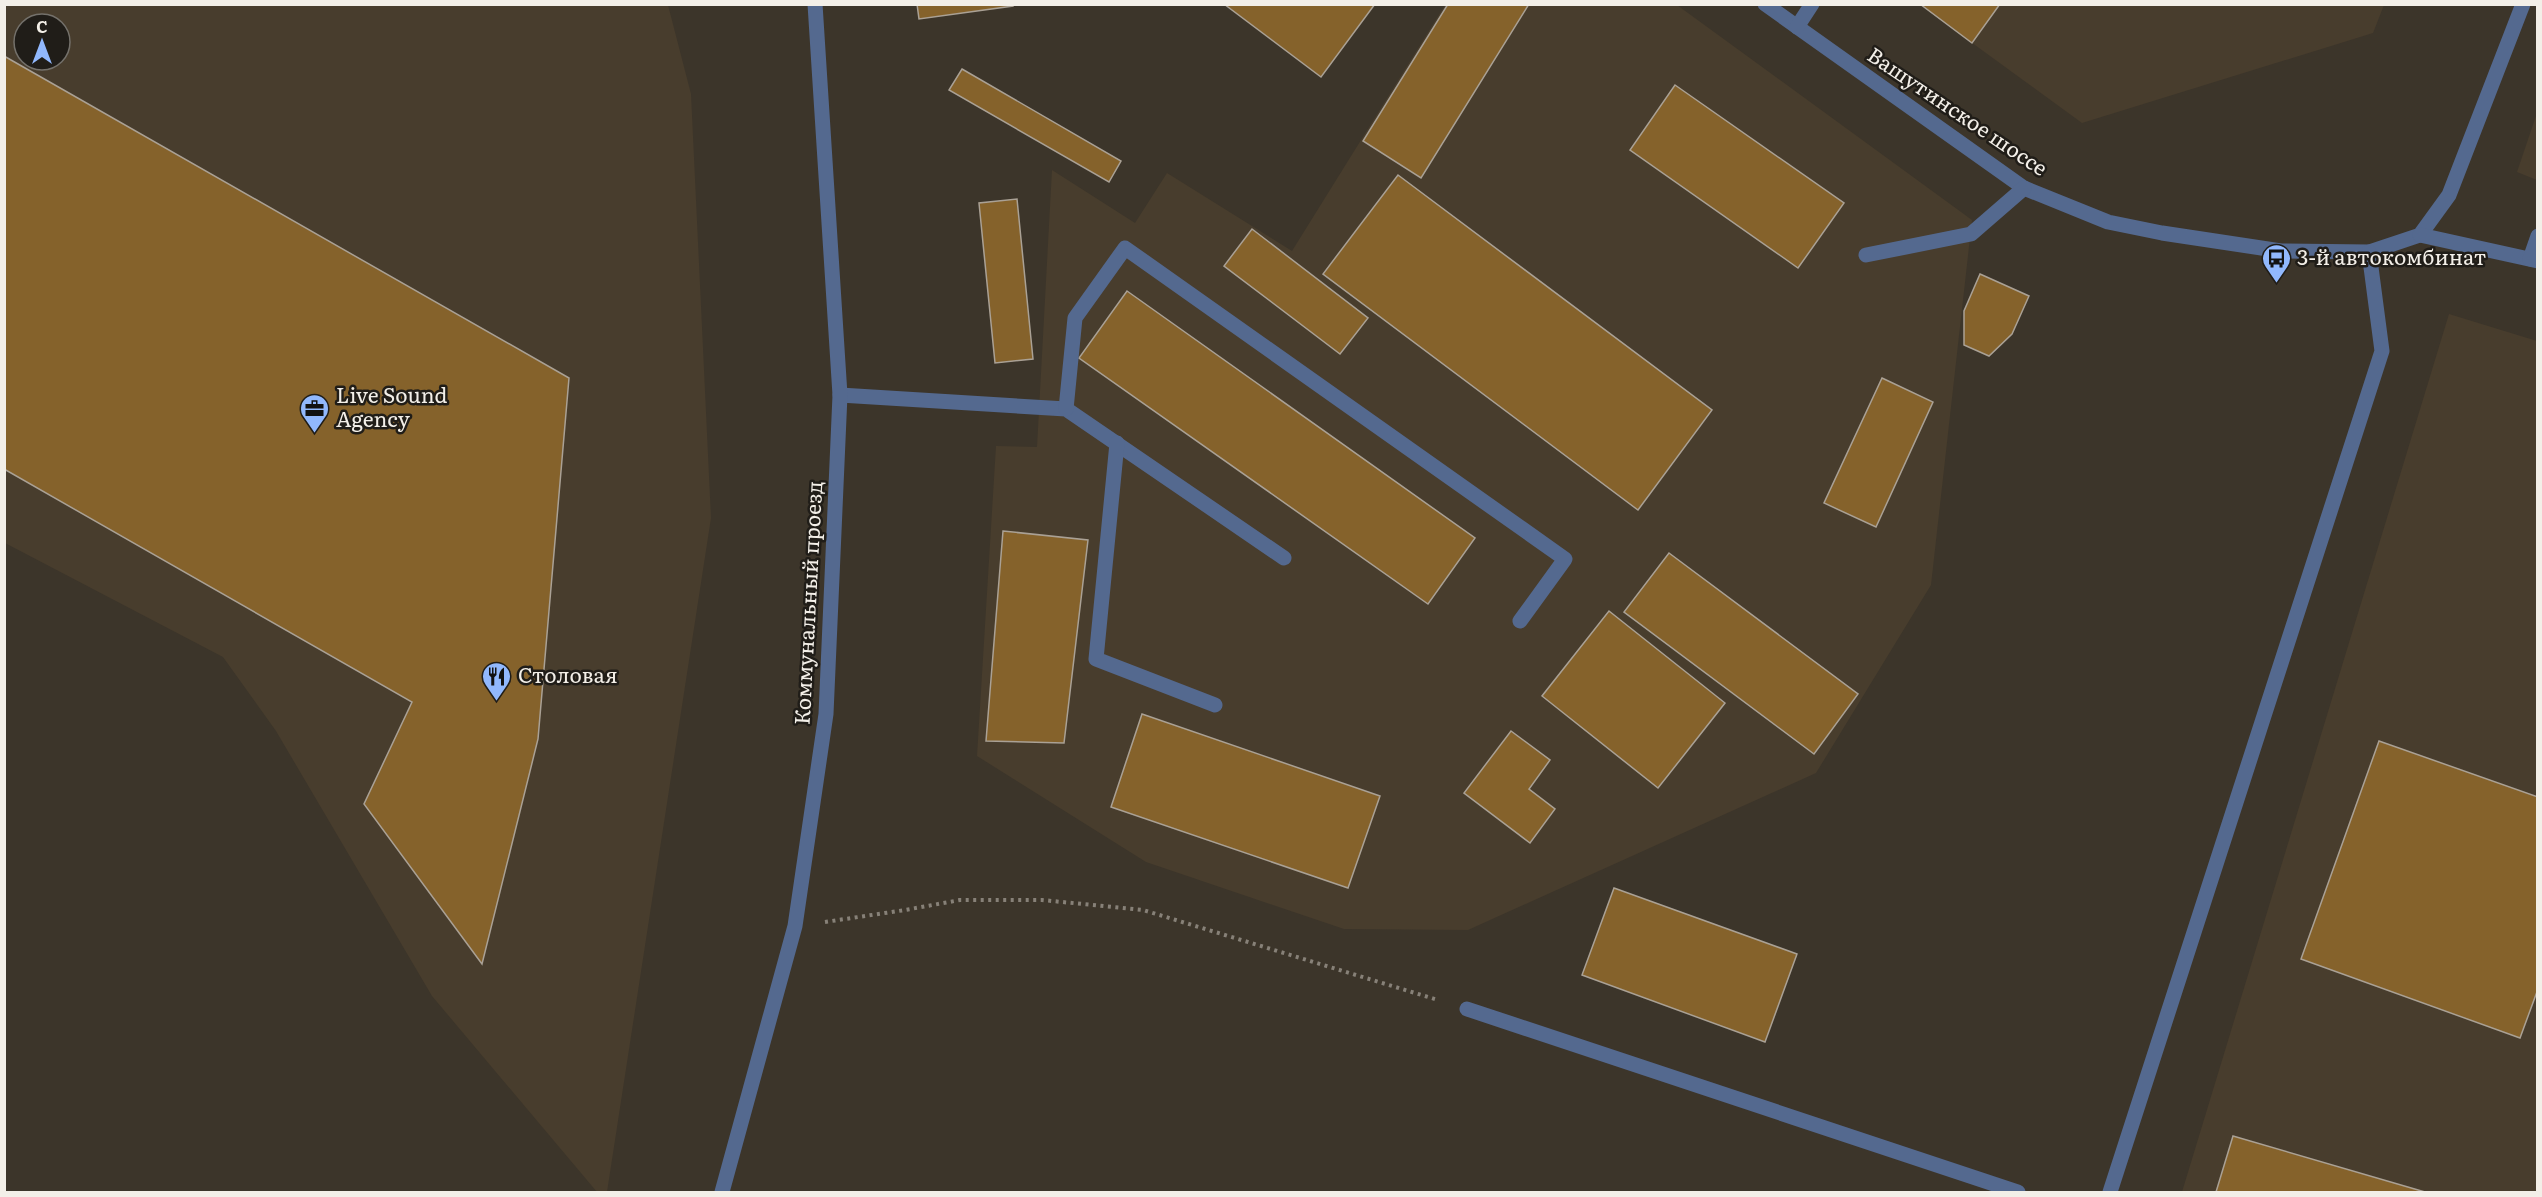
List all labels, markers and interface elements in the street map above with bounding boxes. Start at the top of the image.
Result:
north arrow [12,12,72,72]
text: С [36,14,48,38]
street label: Вашутинское шоссе [1862,38,2055,182]
place label: 3-й автокомбинат [2297,240,2486,271]
bus stop icon: 3-й автокомбинат [2260,242,2292,284]
place label: Live Sound Agency [336,378,448,433]
office icon: Live Sound Agency [299,392,331,434]
street label: Коммунальный проезд [785,480,828,726]
place label: Столовая [518,658,618,689]
restaurant icon: Столовая [481,660,513,702]

